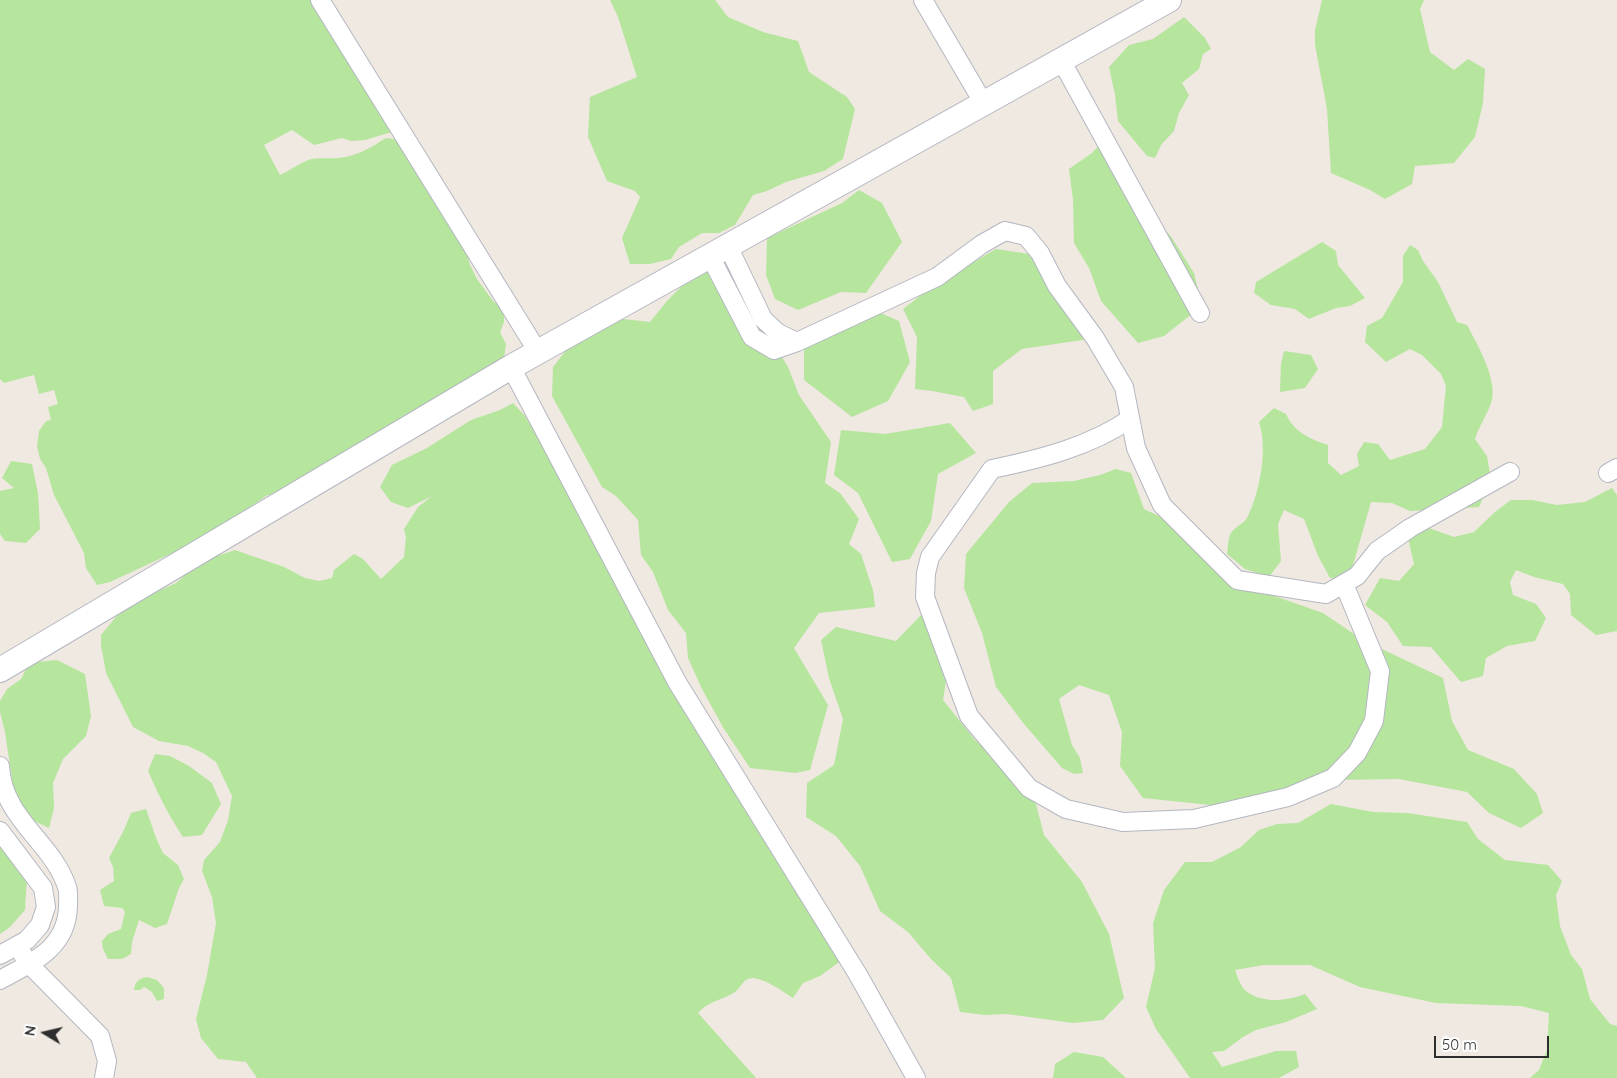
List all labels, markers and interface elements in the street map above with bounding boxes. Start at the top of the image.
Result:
north arrow [20,1008,70,1058]
text: N [20,1024,40,1037]
scale bar [1437,1026,1552,1058]
text: 50 m [1442,1035,1477,1054]

